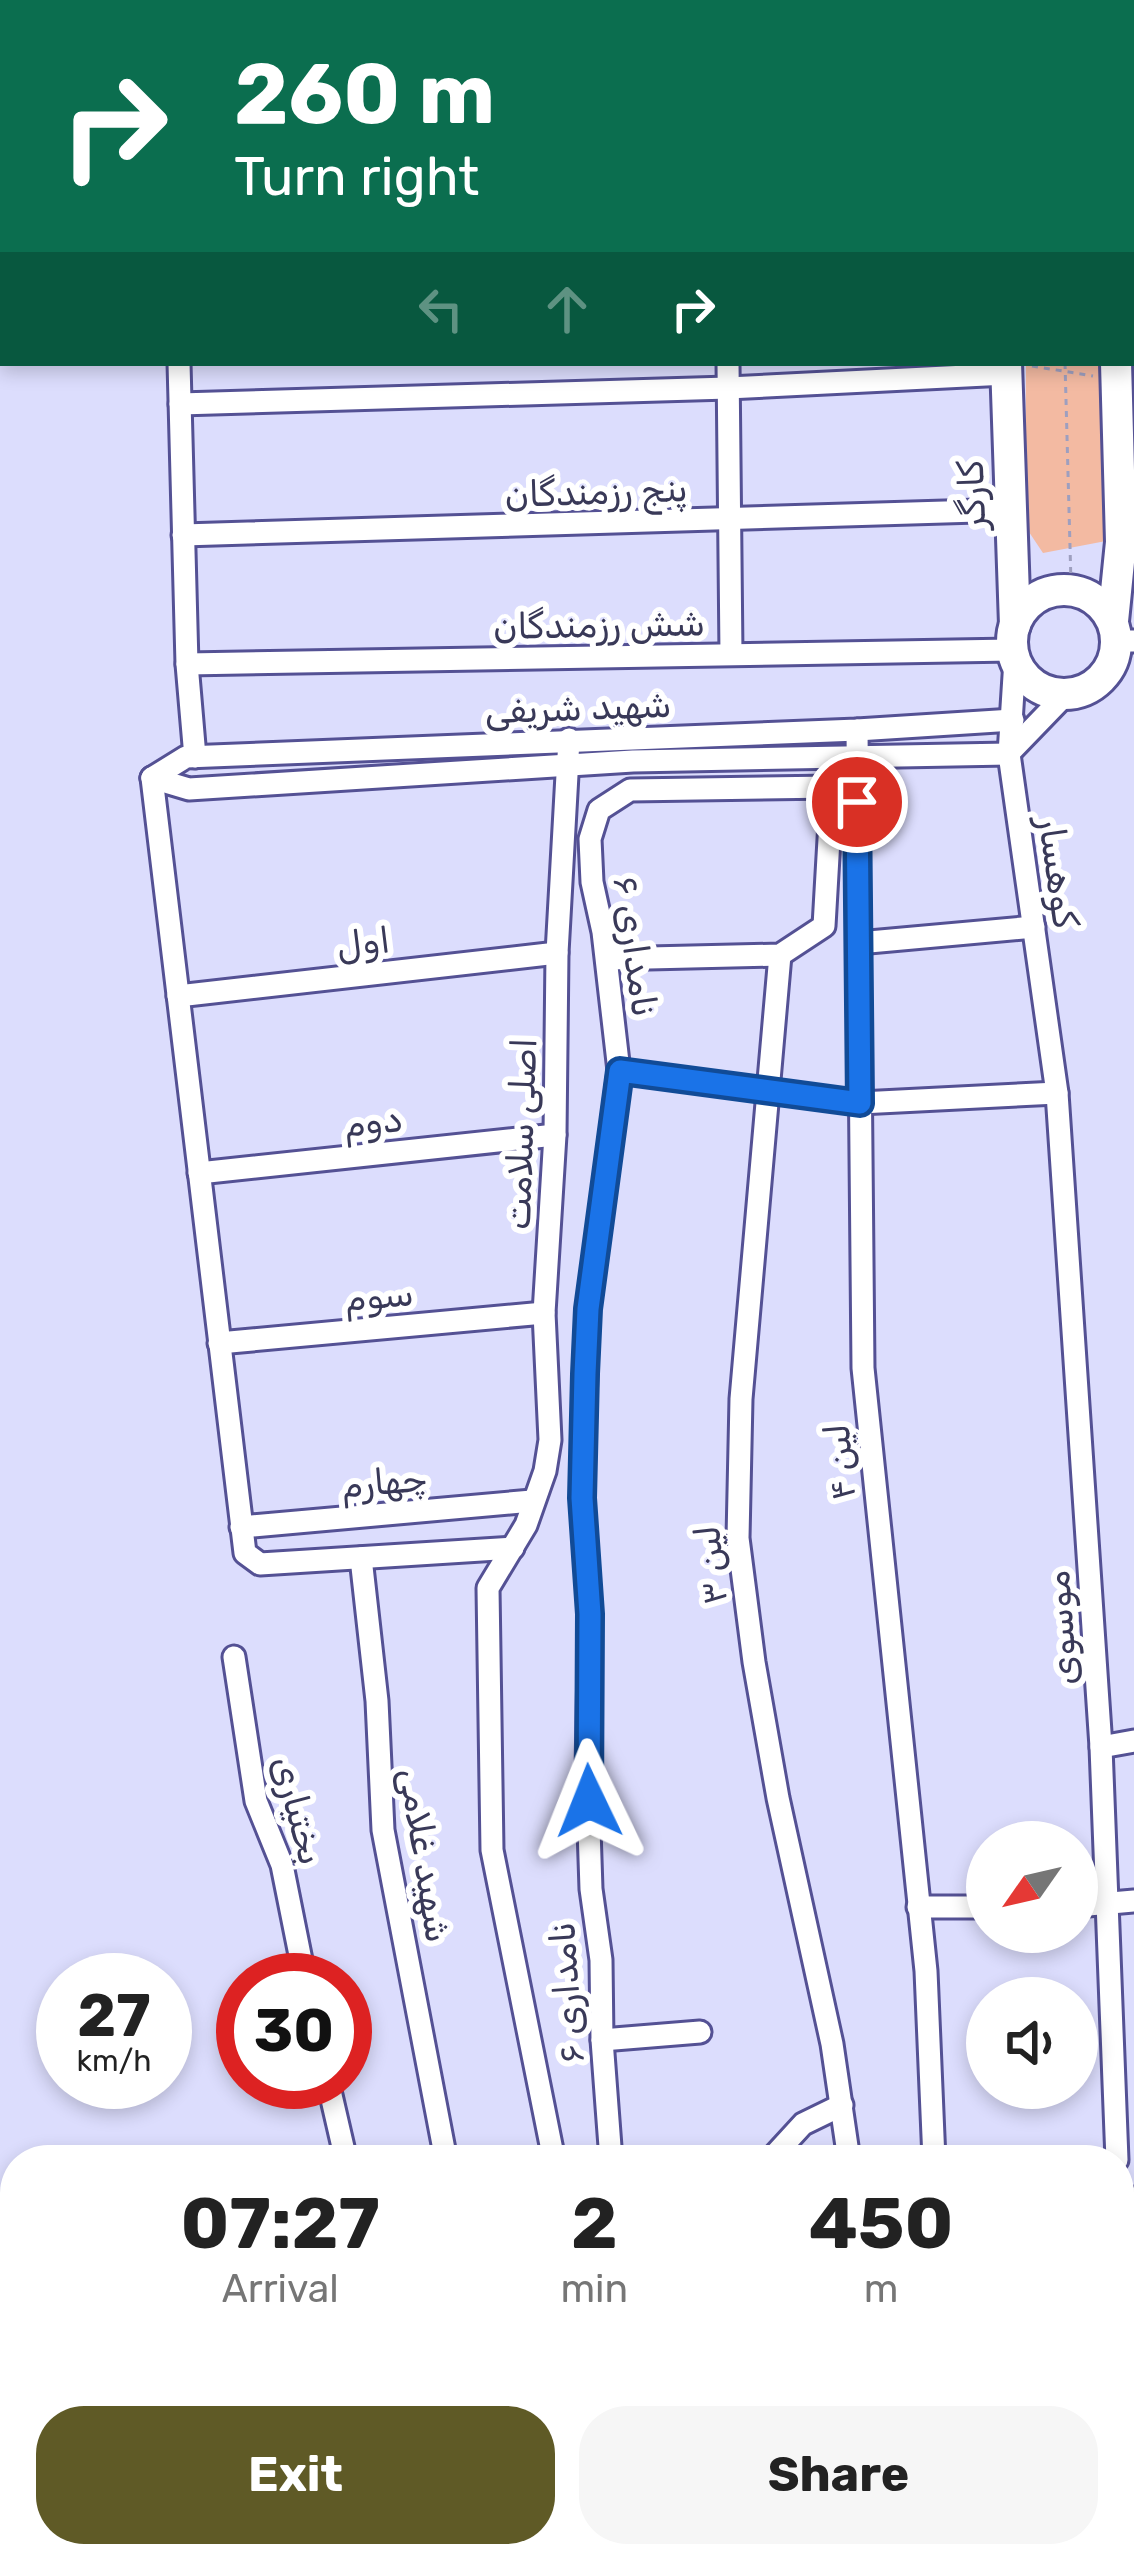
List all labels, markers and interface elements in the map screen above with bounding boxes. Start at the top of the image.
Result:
text: 260 m [234,44,495,144]
icon: right [36,48,192,204]
text: Turn right [234,145,479,209]
icon: left [408,276,474,342]
icon: ahead [534,276,600,342]
icon: right [660,276,726,342]
street label: کارگر [949,460,994,532]
street label: پنج رزمندگان [504,467,688,520]
street label: شش رزمندگان [493,601,705,648]
street label: شهید شریفی [484,683,672,732]
pin [806,751,908,853]
icon: arrive [824,769,890,835]
street label: کوهسار [1029,812,1088,931]
street label: نامداری ۶ [604,873,667,1019]
street label: اول [334,918,392,967]
street label: اصلی سلامت [496,1037,545,1231]
street label: دوم [342,1097,405,1148]
street label: سوم [343,1271,415,1322]
street label: لین ۴ [815,1422,864,1502]
street label: چهارم [339,1456,429,1509]
street label: لین ۳ [685,1523,736,1607]
street label: موسوی [1035,1569,1086,1687]
position arrow [526,1738,652,1864]
street label: بختیاری [263,1751,334,1869]
street label: شهید غلامی [390,1765,461,1945]
north arrow [966,1821,1098,1953]
map controls [966,1821,1098,2109]
street label: نامداری ۶ [540,1921,593,2065]
speed limit sign: 30 [216,1953,372,2109]
button: sound [966,1977,1098,2109]
text: 27 [77,1980,151,2051]
text: km/h [77,2043,151,2079]
text: 07:27 [181,2181,380,2266]
text: 2 [571,2181,618,2266]
text: 450 [809,2181,953,2266]
text: Arrival [222,2266,339,2312]
text: min [560,2266,628,2312]
text: m [864,2266,898,2312]
button: Exit [36,2406,555,2544]
button: Share [579,2406,1098,2544]

